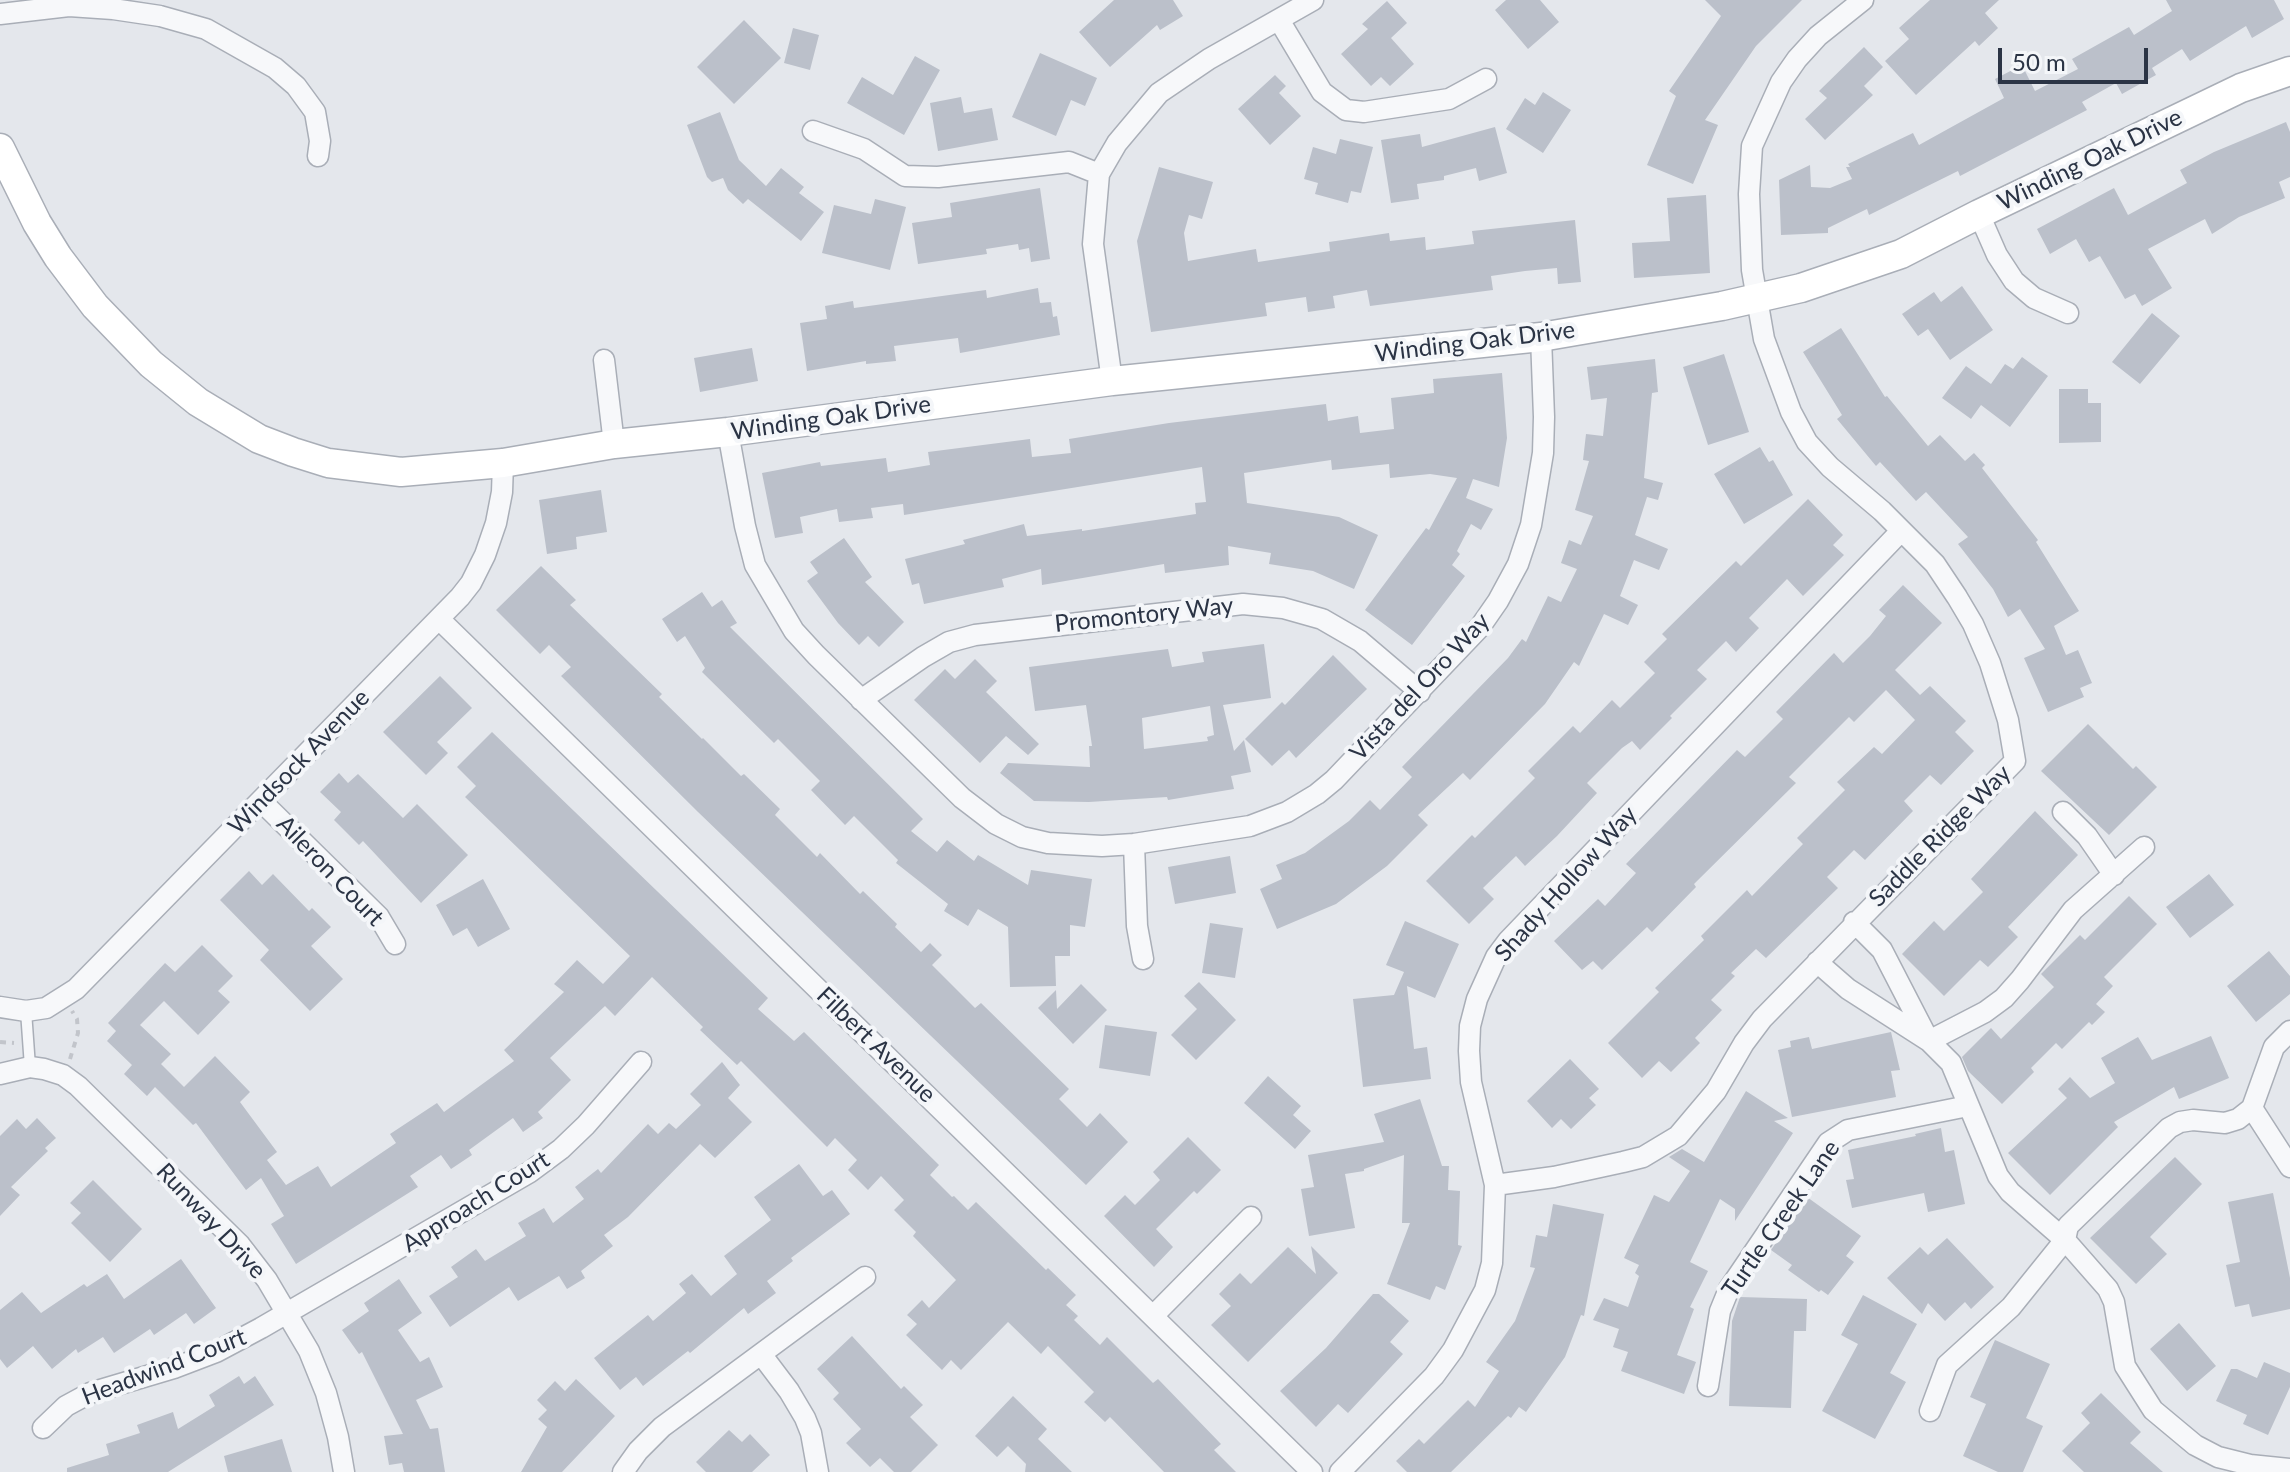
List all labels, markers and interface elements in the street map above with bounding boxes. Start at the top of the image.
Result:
scale bar [2002,32,2152,82]
text: 50 m [2012,47,2066,76]
street label: Winding Oak Drive [1993,103,2187,217]
street label: Winding Oak Drive [1373,315,1577,369]
street label: Winding Oak Drive [729,390,933,446]
street label: Promontory Way [1053,591,1235,639]
street label: Vista del Oro Way [1344,607,1496,767]
street label: Windsock Avenue [222,683,376,841]
street label: Saddle Ridge Way [1863,759,2017,913]
street label: Shady Hollow Way [1489,800,1643,968]
street label: Aileron Court [270,810,390,932]
street label: Filbert Avenue [811,981,941,1109]
street label: Turtle Creek Lane [1716,1135,1846,1303]
street label: Approach Court [397,1145,555,1259]
street label: Runway Drive [150,1157,272,1285]
street label: Headwind Court [78,1322,250,1412]

